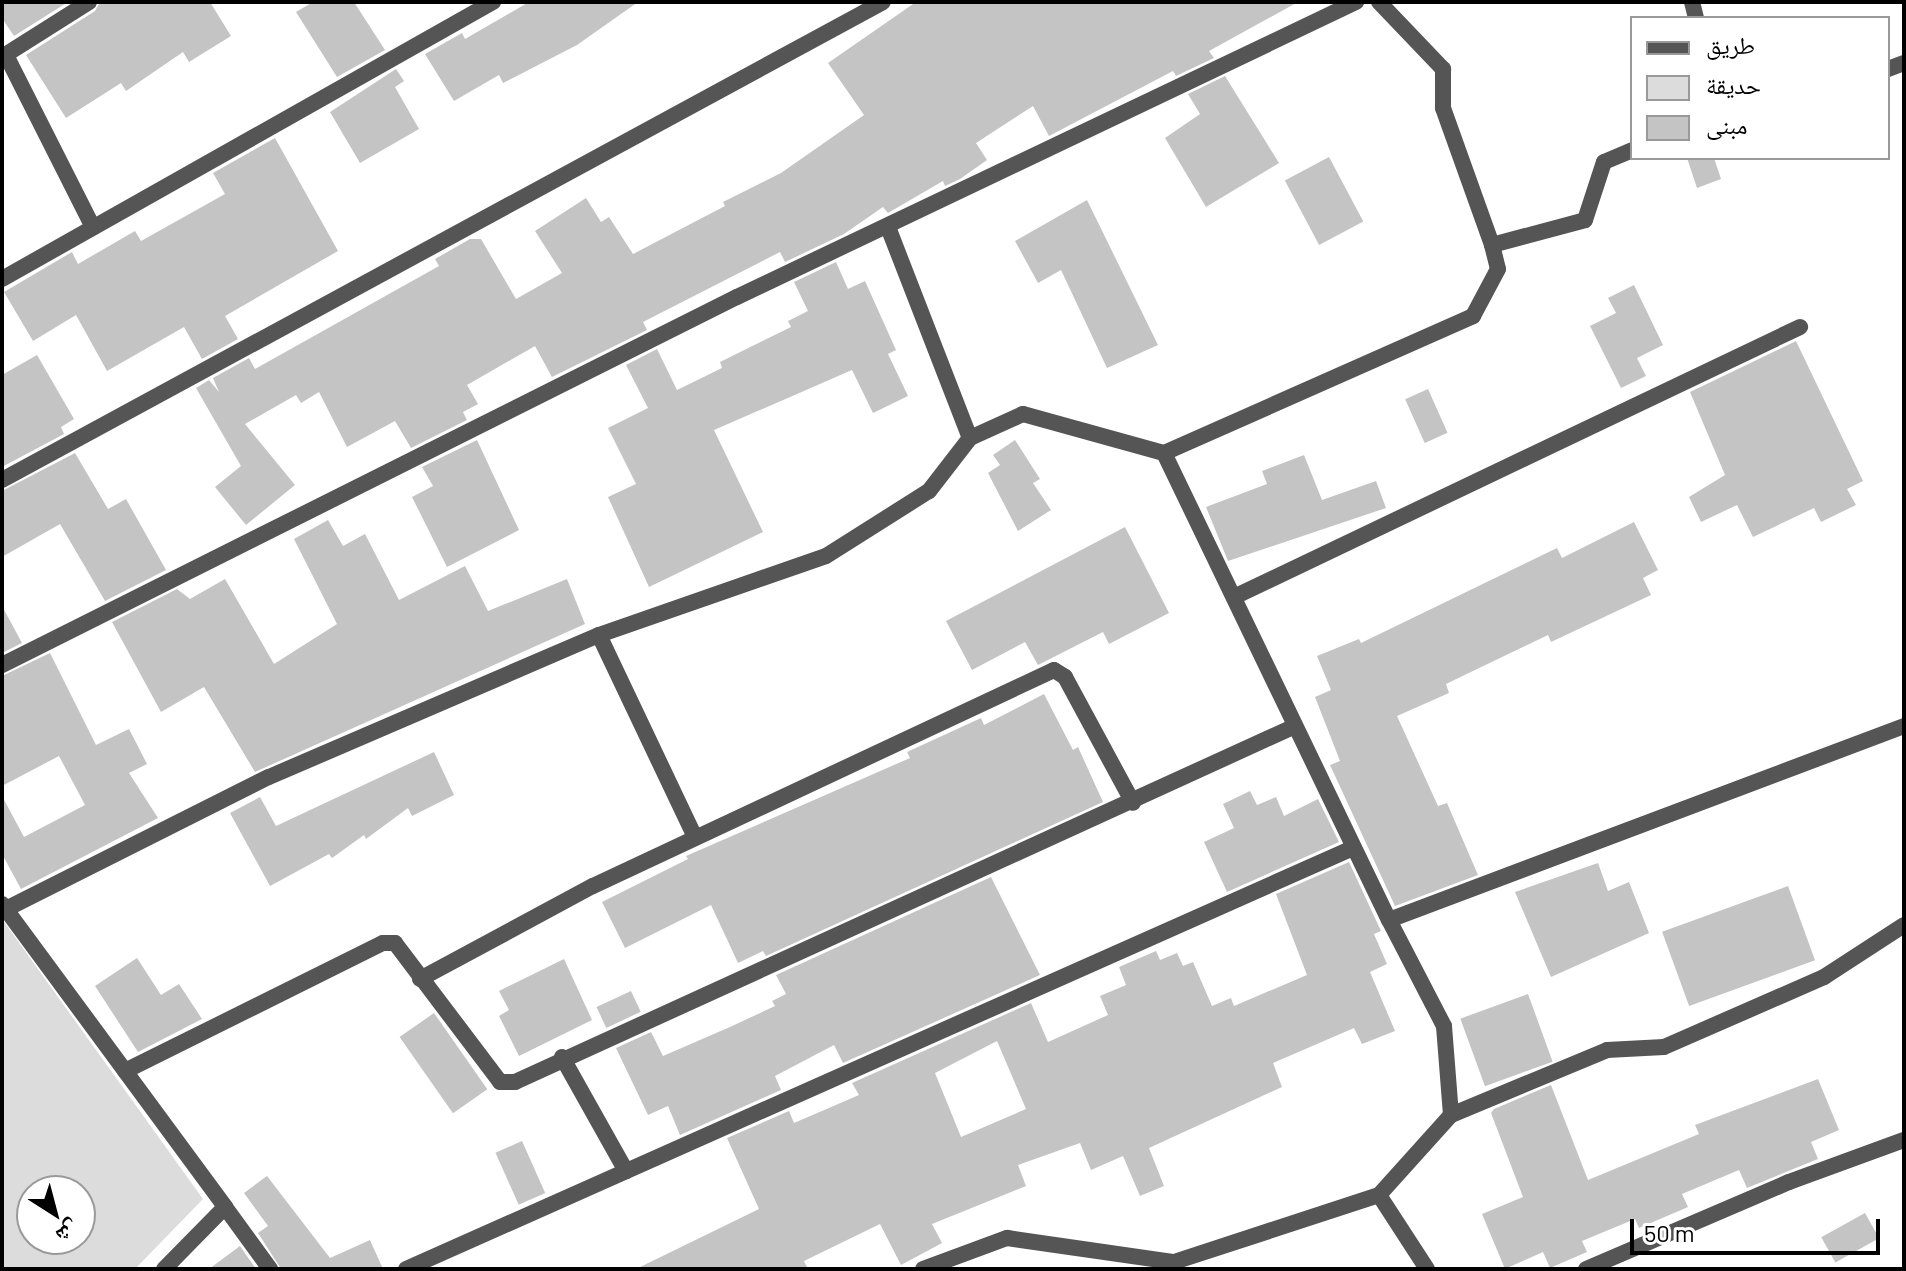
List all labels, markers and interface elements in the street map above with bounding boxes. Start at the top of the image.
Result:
legend [1630,16,1890,160]
text: طريق [1706,30,1755,59]
text: حديقة [1706,70,1761,99]
text: مبنى [1706,110,1747,139]
north arrow [16,1175,96,1255]
scale bar [1634,1203,1884,1253]
text: ش [52,1215,86,1250]
text: 50 m [1644,1218,1695,1247]

